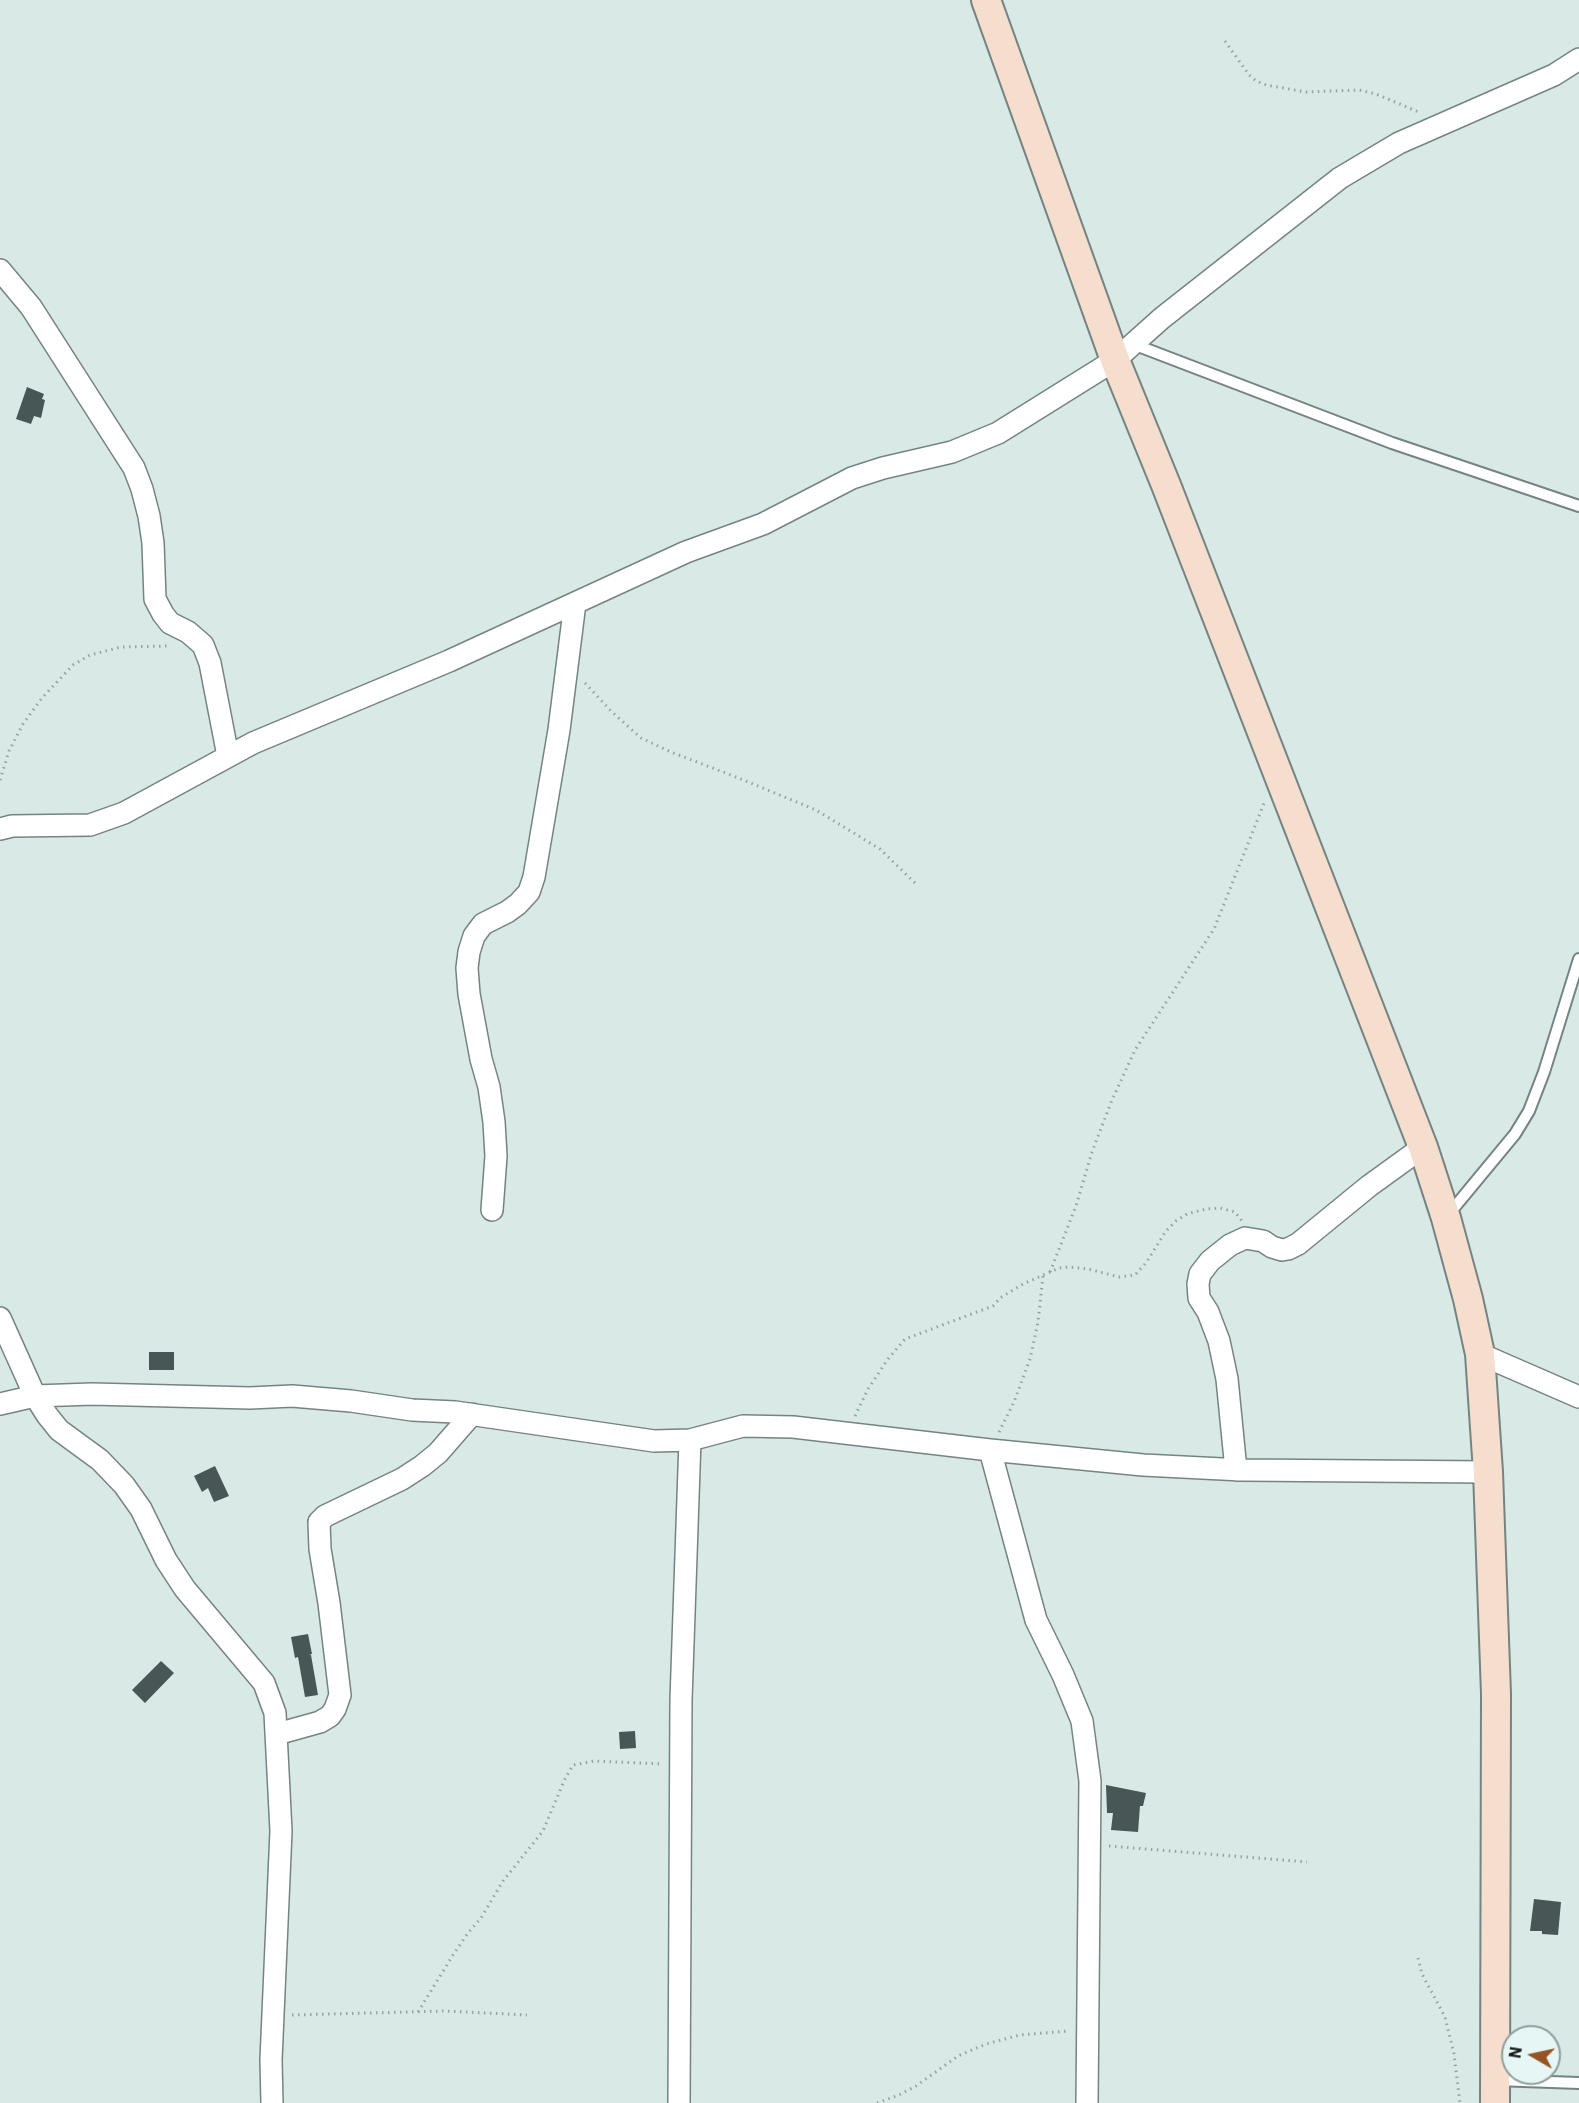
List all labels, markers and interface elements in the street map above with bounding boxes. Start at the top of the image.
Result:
north arrow [1501,2025,1561,2085]
text: N [1504,2045,1526,2060]

